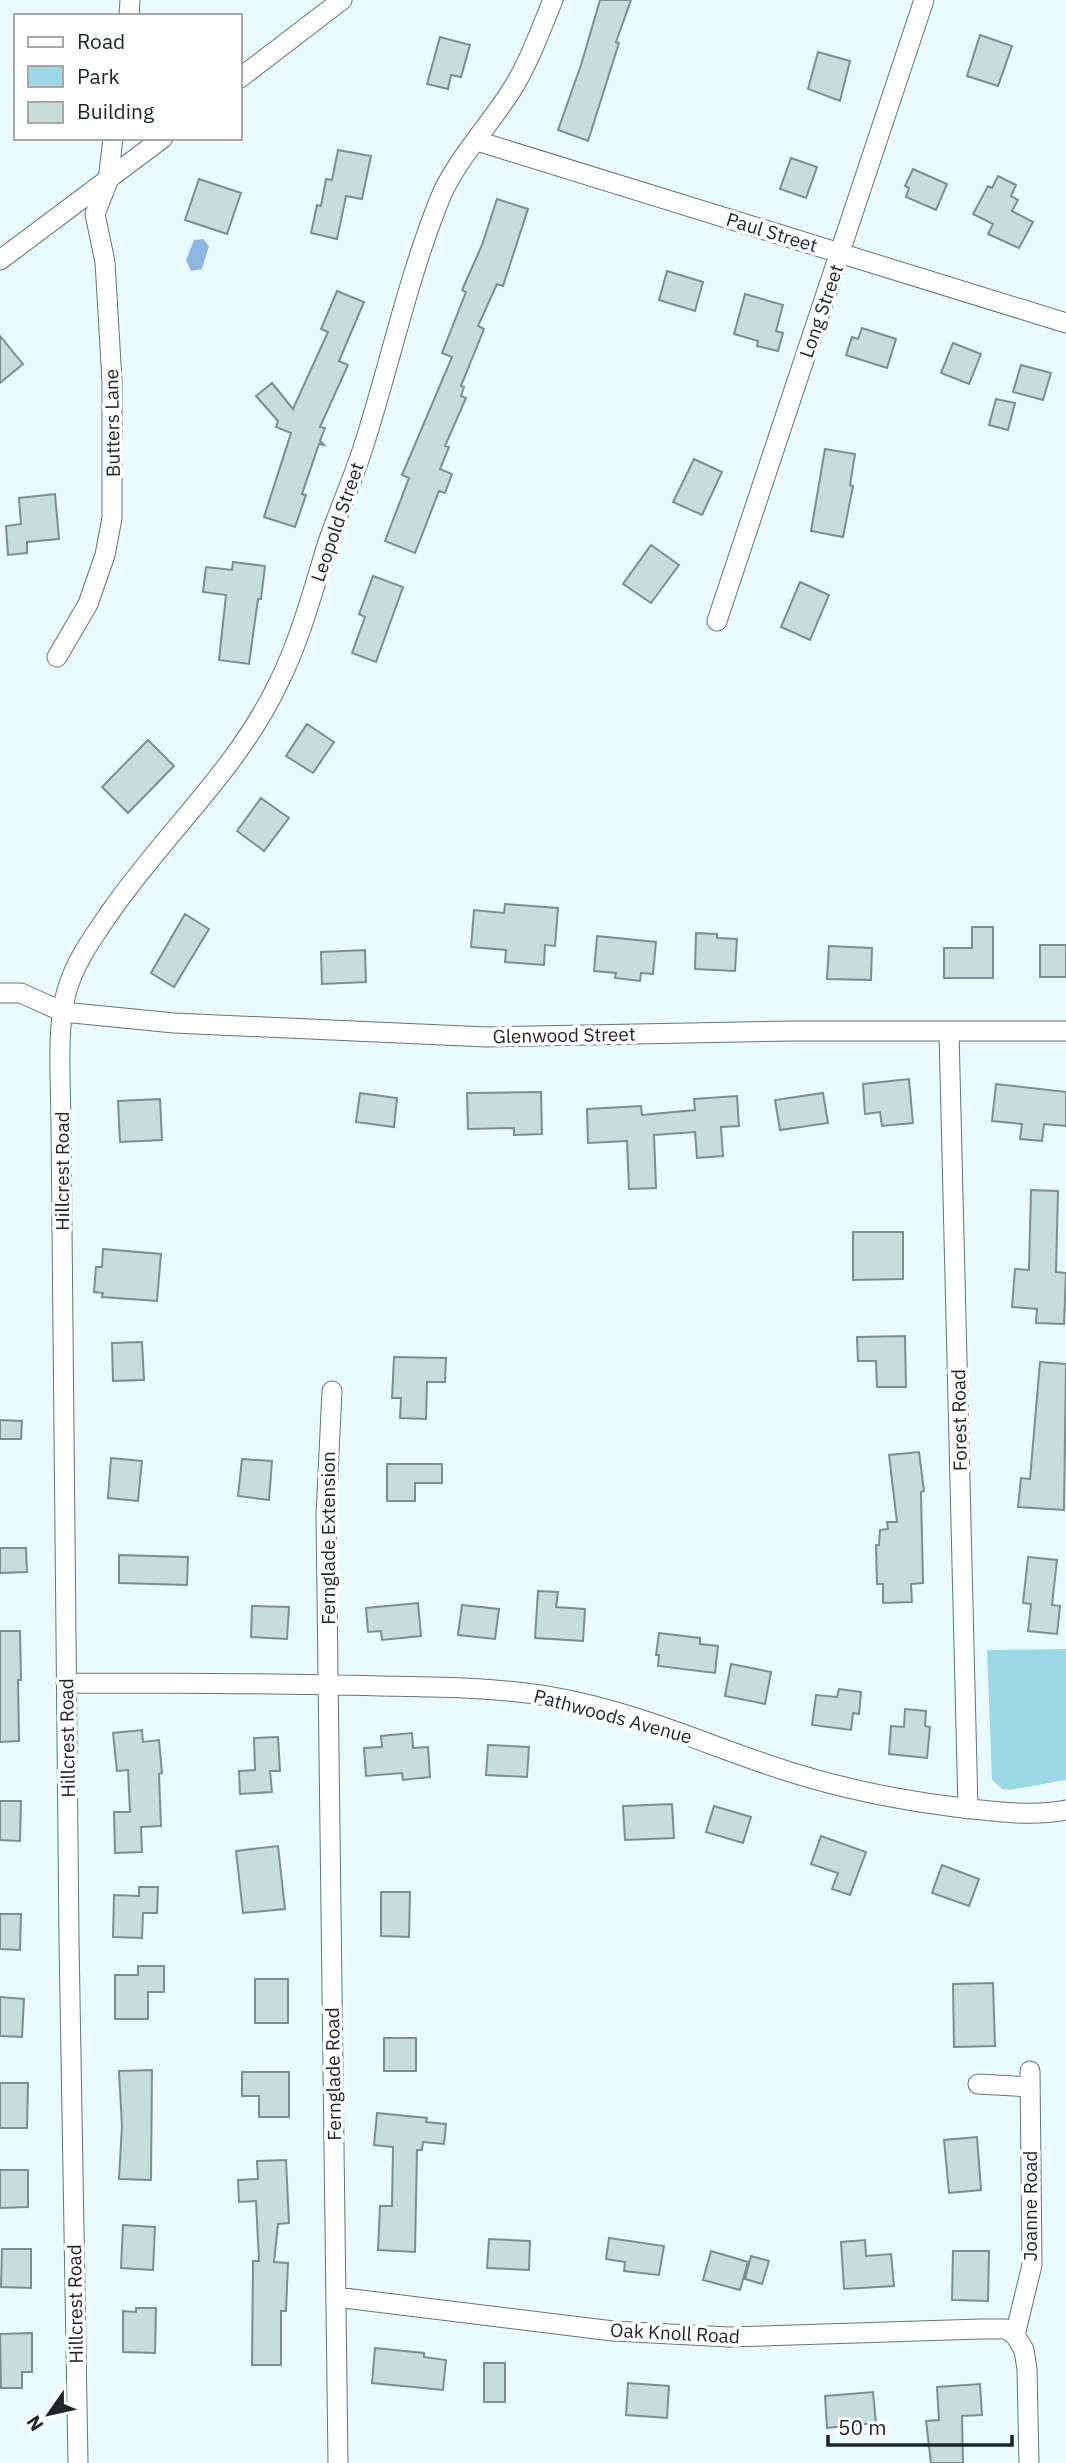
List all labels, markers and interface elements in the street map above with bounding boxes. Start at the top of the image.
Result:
legend [14,14,242,140]
text: Road [77,27,125,55]
text: Park [77,62,120,90]
text: Building [77,97,154,125]
street label: Paul Street [724,207,820,257]
street label: Long Street [794,261,848,361]
street label: Butters Lane [99,369,125,477]
street label: Leopold Street [305,459,369,585]
street label: Glenwood Street [492,1022,636,1048]
street label: Hillcrest Road [50,1111,74,1231]
street label: Forest Road [946,1369,972,1471]
street label: Fernglade Extension [316,1451,340,1625]
street label: Hillcrest Road [54,1678,80,1798]
street label: Pathwoods Avenue [531,1683,695,1749]
street label: Fernglade Road [320,2007,346,2141]
street label: Joanne Road [1018,2151,1042,2261]
street label: Hillcrest Road [62,2244,88,2364]
street label: Oak Knoll Road [610,2318,740,2348]
north arrow [14,2379,84,2449]
scale bar [828,2404,1012,2448]
text: N [21,2411,49,2436]
text: 50 m [838,2413,887,2441]

